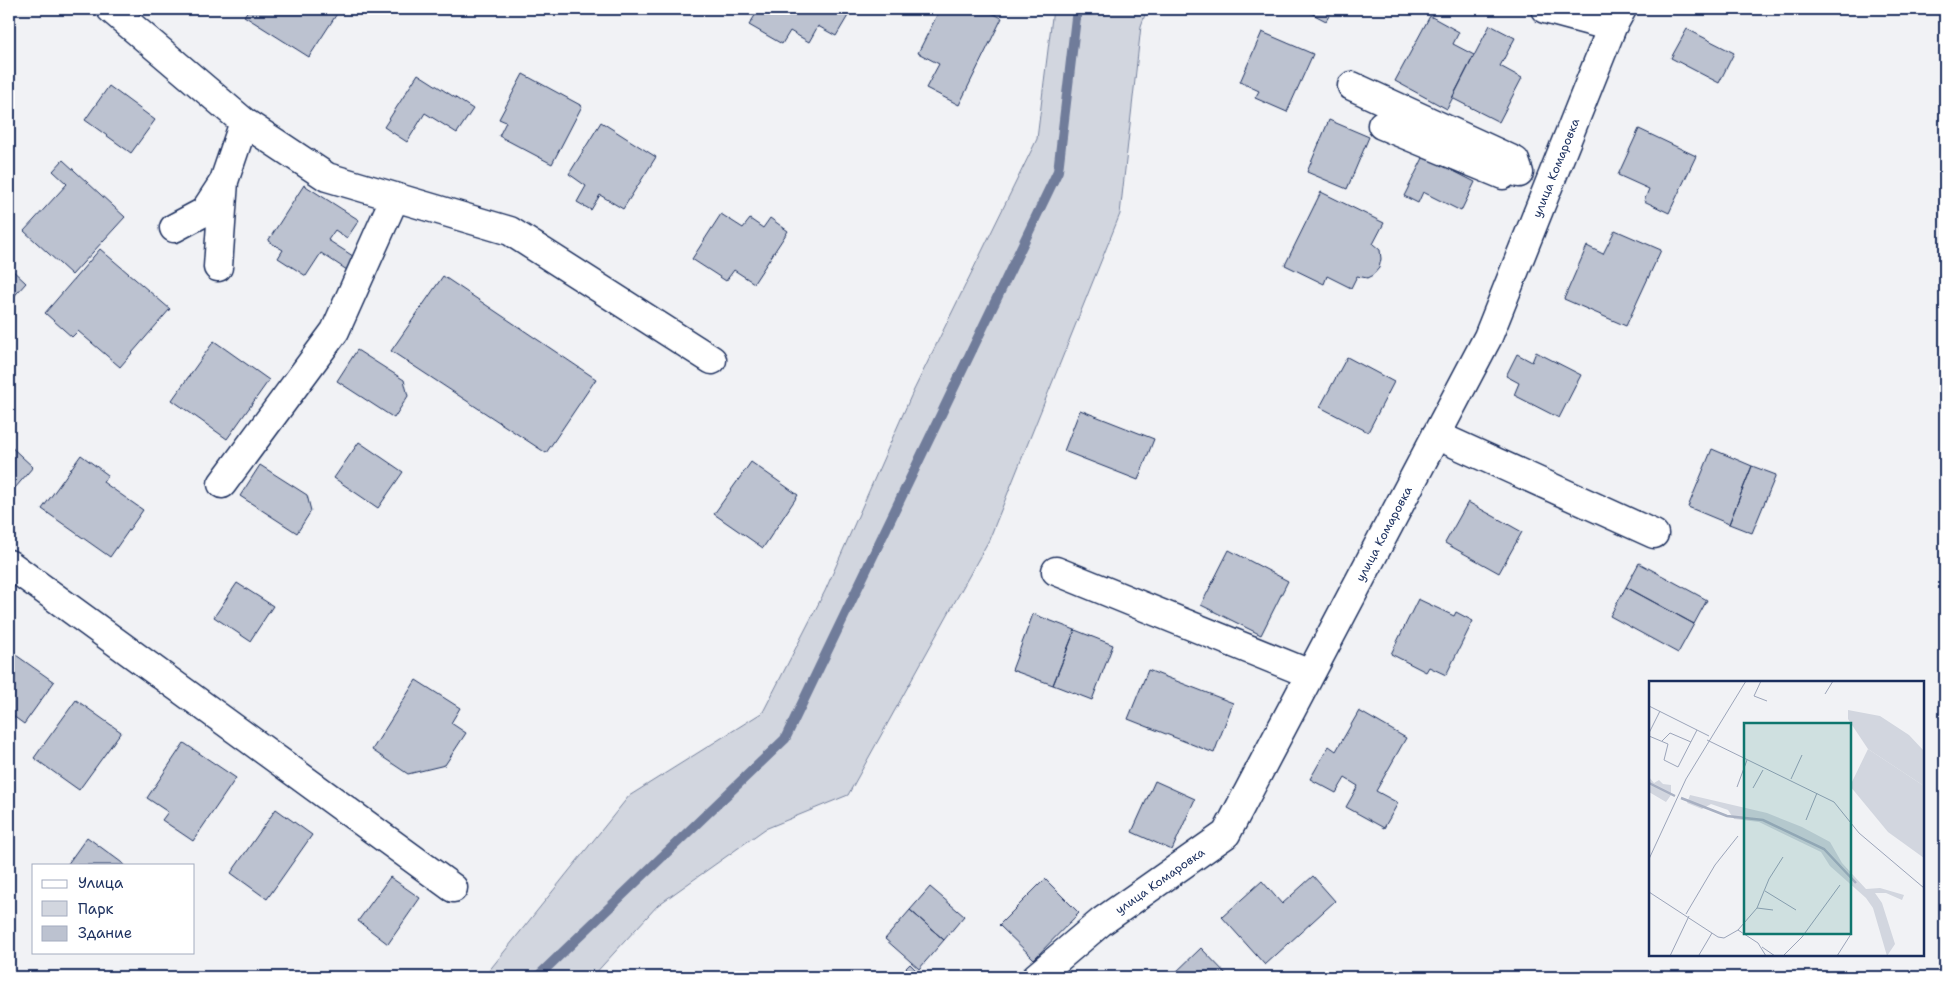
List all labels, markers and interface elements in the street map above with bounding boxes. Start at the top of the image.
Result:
street label: улица Комаровка [1529,115,1583,220]
street label: улица Комаровка [1352,483,1416,584]
inset map [1649,681,1924,956]
street label: улица Комаровка [1112,844,1208,918]
legend [32,864,195,954]
text: Улица [78,873,124,893]
text: Парк [78,899,114,919]
text: Здание [78,923,132,943]

